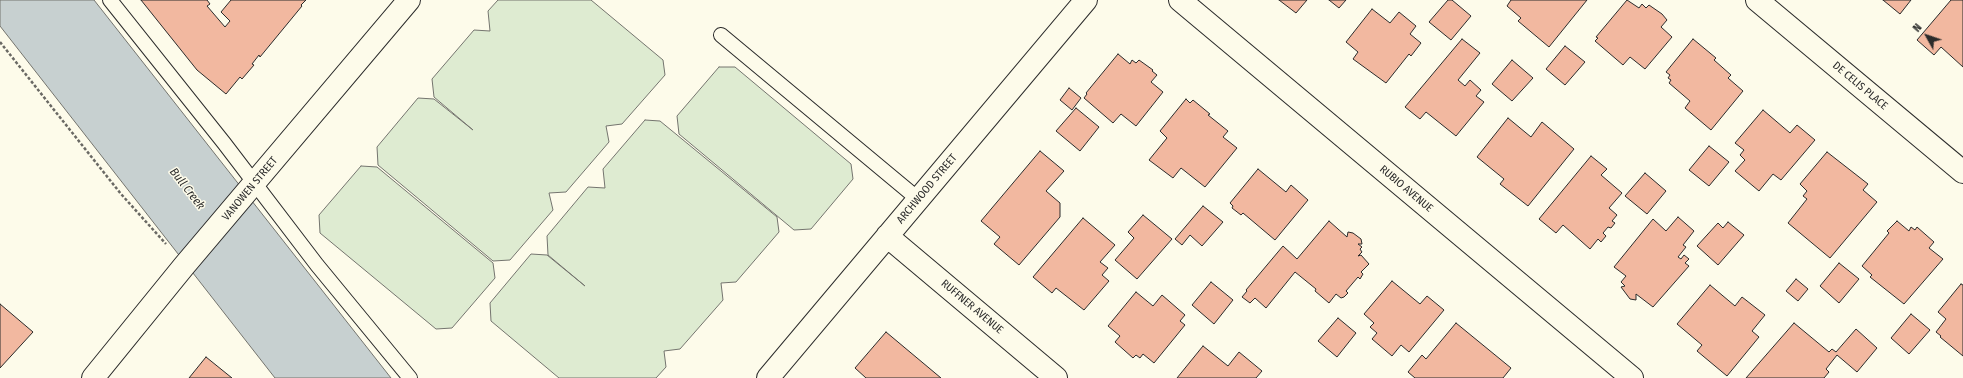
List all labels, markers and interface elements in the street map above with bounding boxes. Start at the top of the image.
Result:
north arrow [1907,16,1947,56]
text: N [1910,21,1925,35]
street label: DE CELIS PLACE [1830,59,1890,113]
street label: ARCHWOOD STREET [894,152,960,226]
street label: VANOWEN STREET [219,154,281,224]
street label: RUBIO AVENUE [1377,163,1435,215]
water label: Bull Creek [166,165,208,213]
street label: RUFFNER AVENUE [938,277,1006,337]

